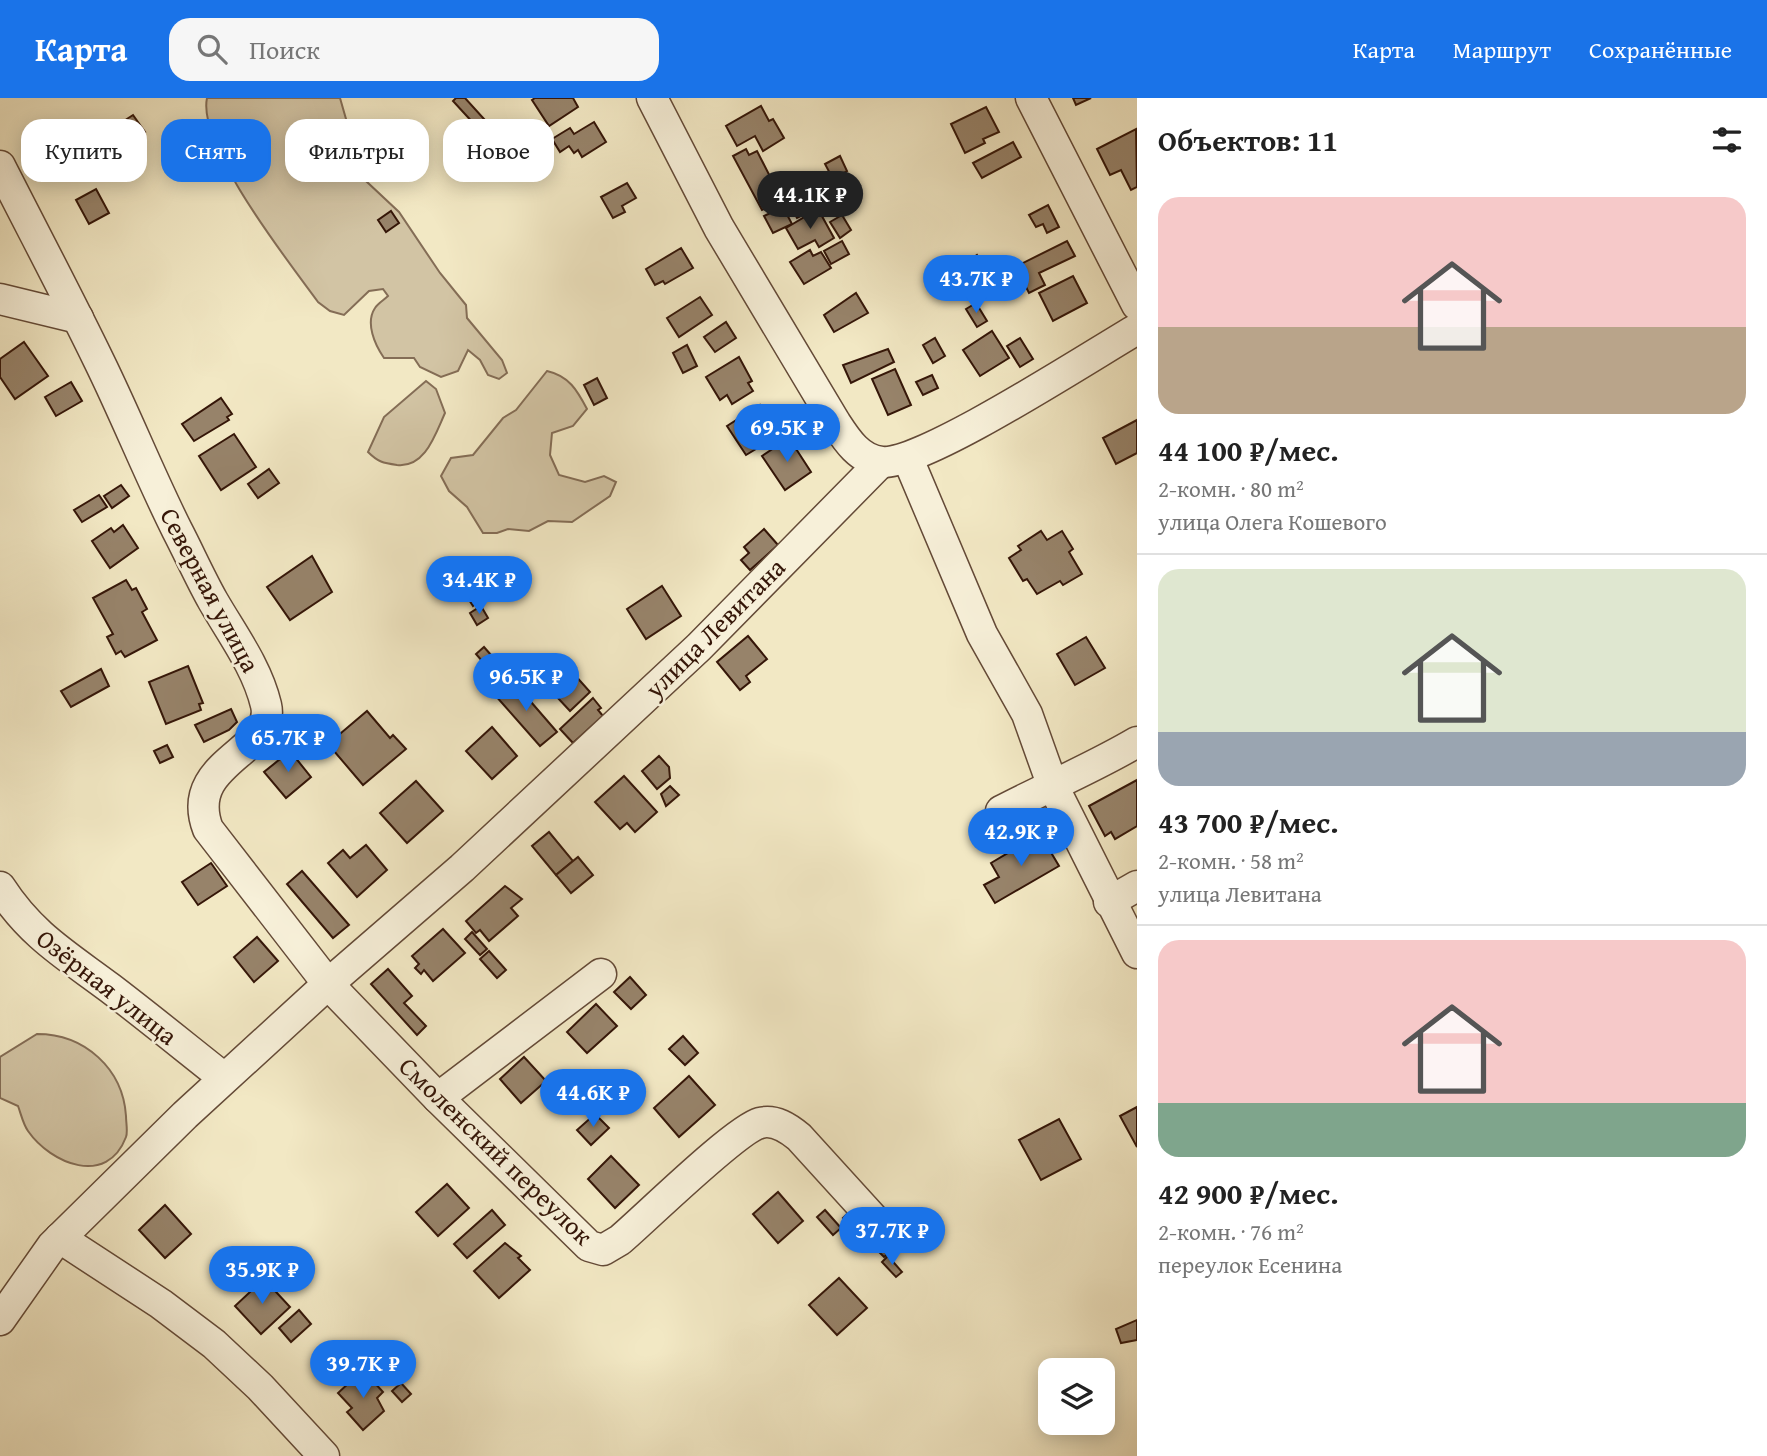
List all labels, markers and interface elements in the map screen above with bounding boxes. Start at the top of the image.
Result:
search box [169,18,659,81]
text: Карта [35,25,127,73]
icon: search [193,30,231,68]
text: Поиск [249,30,320,69]
text: Карта [1353,32,1415,67]
text: Маршрут [1453,32,1551,67]
text: Сохранённые [1589,32,1732,67]
text: Объектов: 11 [1158,118,1338,162]
chip: Купить [21,119,147,182]
chip: Снять [161,119,271,182]
chip: Фильтры [285,119,429,182]
chip: Новое [443,119,554,182]
icon: filters [1708,121,1746,159]
pin: 44.1K ₽ [745,172,875,231]
text: 44.1K ₽ [773,177,847,210]
icon: home [1389,243,1515,369]
pin: 43.7K ₽ [911,256,1041,315]
text: 43.7K ₽ [939,261,1013,294]
pin: 69.5K ₽ [722,404,852,464]
text: 69.5K ₽ [750,410,824,443]
text: 44 100 ₽/мес. [1158,428,1339,472]
text: 2-комн. · 80 m² [1158,472,1304,505]
street label: Северная улица [151,500,271,680]
text: улица Олега Кошевого [1158,505,1387,538]
street label: улица Левитана [635,548,794,708]
pin: 34.4K ₽ [414,556,544,616]
text: 34.4K ₽ [442,562,516,595]
icon: home [1389,615,1515,741]
pin: 96.5K ₽ [461,654,591,713]
text: 96.5K ₽ [489,659,563,692]
pin: 65.7K ₽ [223,714,353,774]
text: 65.7K ₽ [251,720,325,753]
text: 43 700 ₽/мес. [1158,800,1339,844]
pin: 42.9K ₽ [956,808,1086,868]
text: 42.9K ₽ [984,814,1058,847]
text: 2-комн. · 58 m² [1158,844,1304,877]
text: улица Левитана [1158,877,1322,910]
street label: Озёрная улица [28,919,187,1055]
icon: home [1389,986,1515,1112]
street label: Смоленский переулок [390,1047,603,1254]
pin: 44.6K ₽ [528,1070,658,1129]
text: 44.6K ₽ [556,1075,630,1108]
text: 42 900 ₽/мес. [1158,1171,1339,1215]
pin: 37.7K ₽ [827,1208,957,1267]
text: 37.7K ₽ [855,1213,929,1246]
text: 2-комн. · 76 m² [1158,1215,1304,1248]
pin: 35.9K ₽ [197,1246,327,1306]
text: переулок Есенина [1158,1248,1342,1281]
text: 35.9K ₽ [225,1252,299,1285]
pin: 39.7K ₽ [298,1340,428,1400]
text: 39.7K ₽ [326,1346,400,1379]
map controls [1038,1358,1115,1435]
button: layers [1038,1358,1115,1435]

